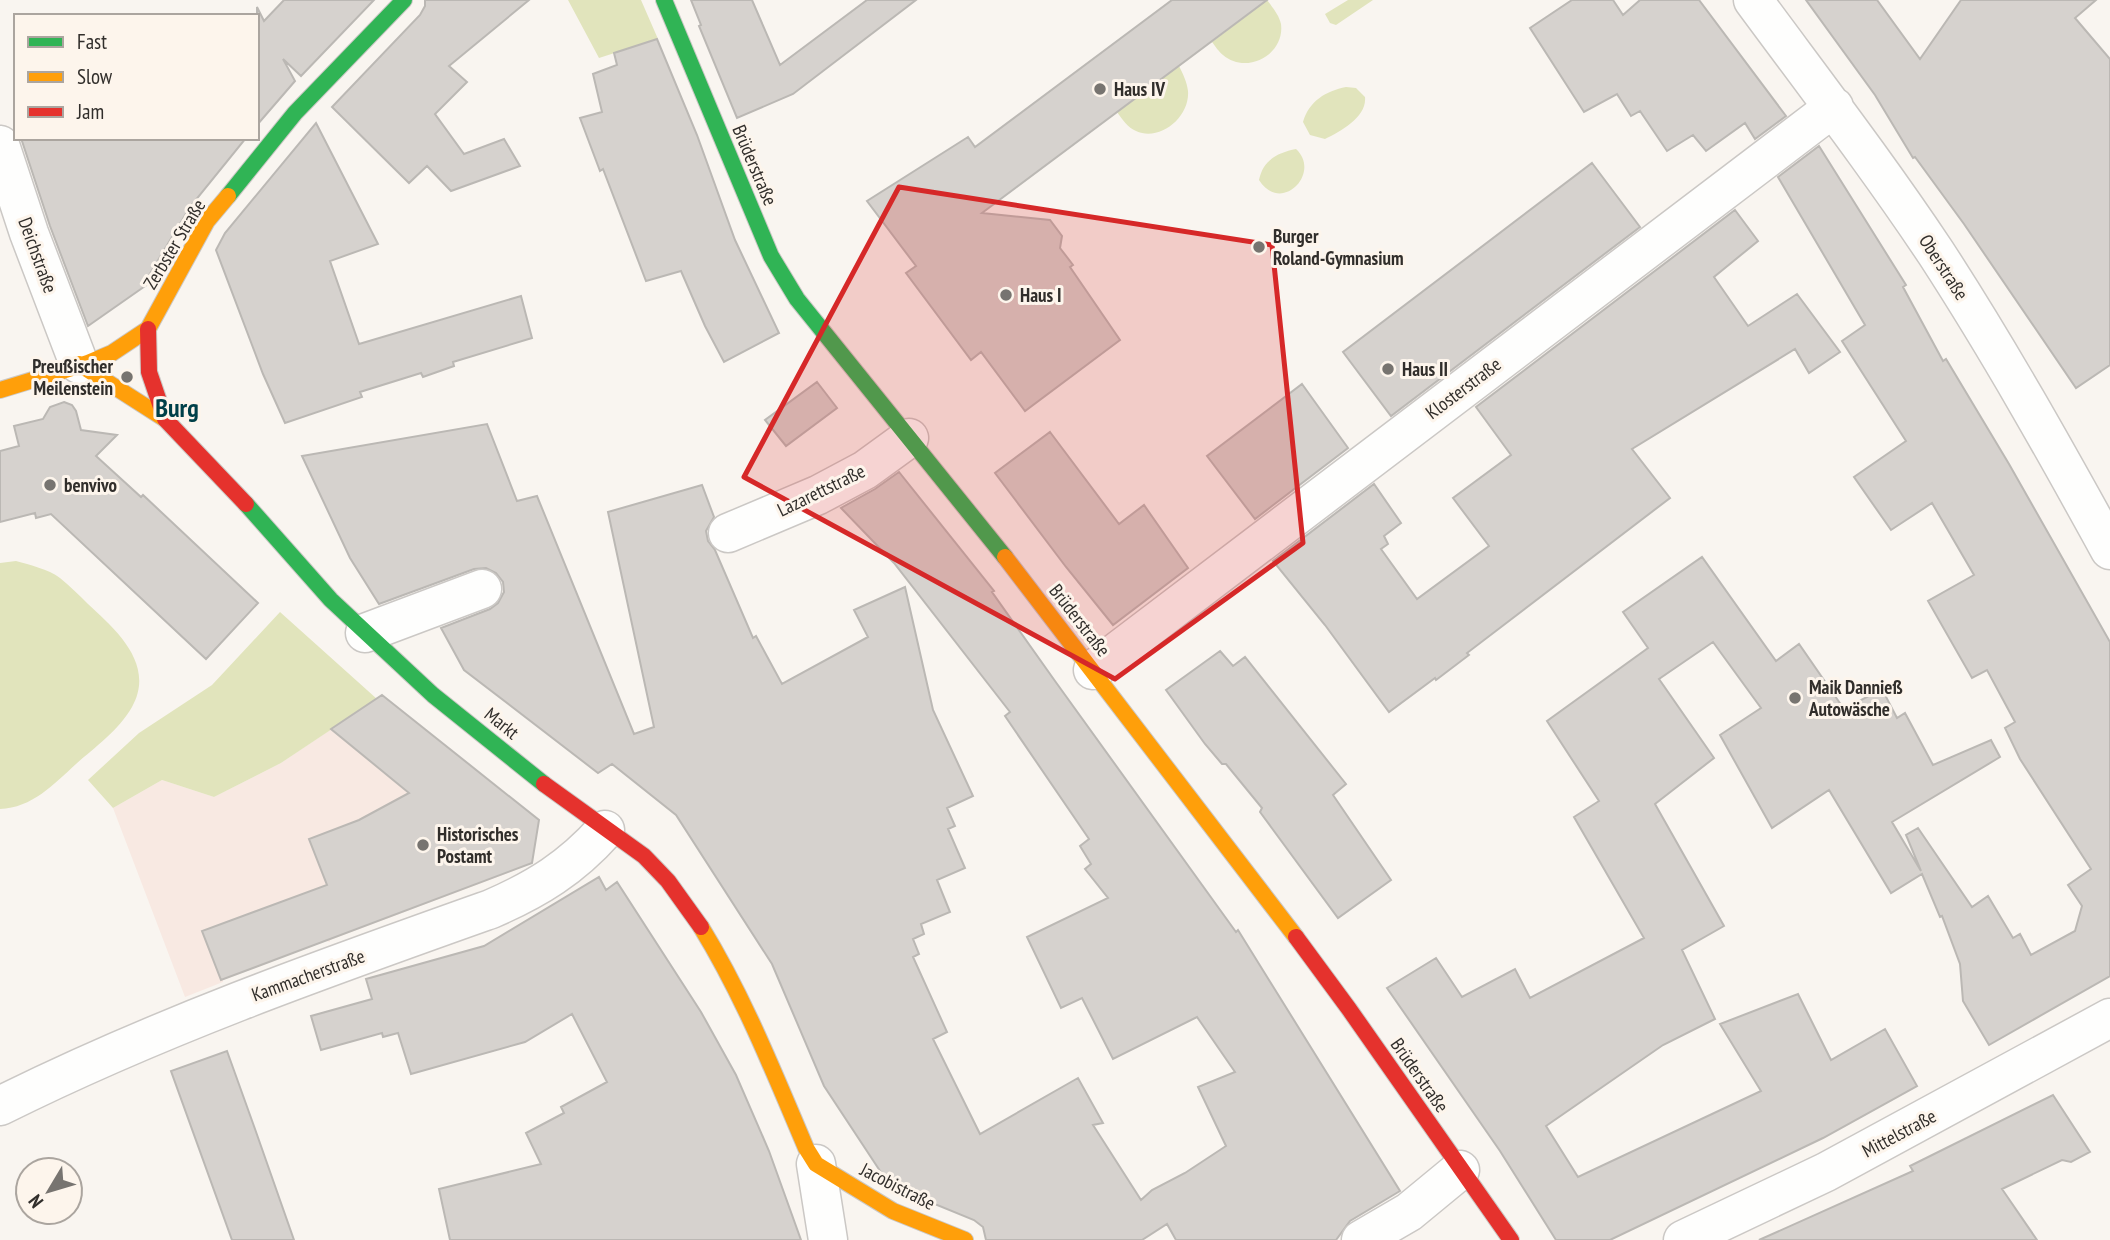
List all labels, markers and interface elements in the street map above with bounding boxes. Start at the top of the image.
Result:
legend [14,14,259,140]
text: Fast [77,28,107,55]
text: Slow [77,63,113,90]
place label: Haus IV [1114,77,1166,101]
marker: Haus IV [1092,81,1108,97]
text: Jam [76,98,104,125]
street label: Brüderstraße [727,121,783,209]
street label: Zerbster Straße [138,195,210,293]
street label: Deichstraße [13,214,63,296]
place label: Burger Roland-Gymnasium [1273,224,1403,270]
street label: Oberstraße [1914,230,1974,304]
marker: Burger Roland-Gymnasium [1251,239,1267,255]
place label: Haus I [1020,283,1062,307]
marker: Haus I [998,287,1014,303]
street label: Klosterstraße [1421,352,1506,424]
place label: Preußischer Meilenstein [32,354,113,400]
place label: Haus II [1402,357,1448,381]
marker: Haus II [1380,361,1396,377]
marker: Preußischer Meilenstein [119,369,135,385]
district label: Burg [155,391,199,424]
street label: Lazarettstraße [773,458,869,522]
place label: benvivo [64,473,117,497]
marker: benvivo [42,477,58,493]
street label: Brüderstraße [1044,579,1116,661]
place label: Maik Dannieß Autowäsche [1808,675,1903,721]
marker: Maik Dannieß Autowäsche [1787,690,1803,706]
street label: Markt [480,702,525,745]
place label: Historisches Postamt [437,822,519,868]
marker: Historisches Postamt [415,837,431,853]
street label: Kammacherstraße [248,943,368,1007]
street label: Brüderstraße [1386,1033,1454,1117]
street label: Mittelstraße [1858,1103,1940,1162]
north arrow [14,1156,84,1226]
street label: Jacobistraße [856,1157,940,1215]
text: N [23,1190,48,1213]

